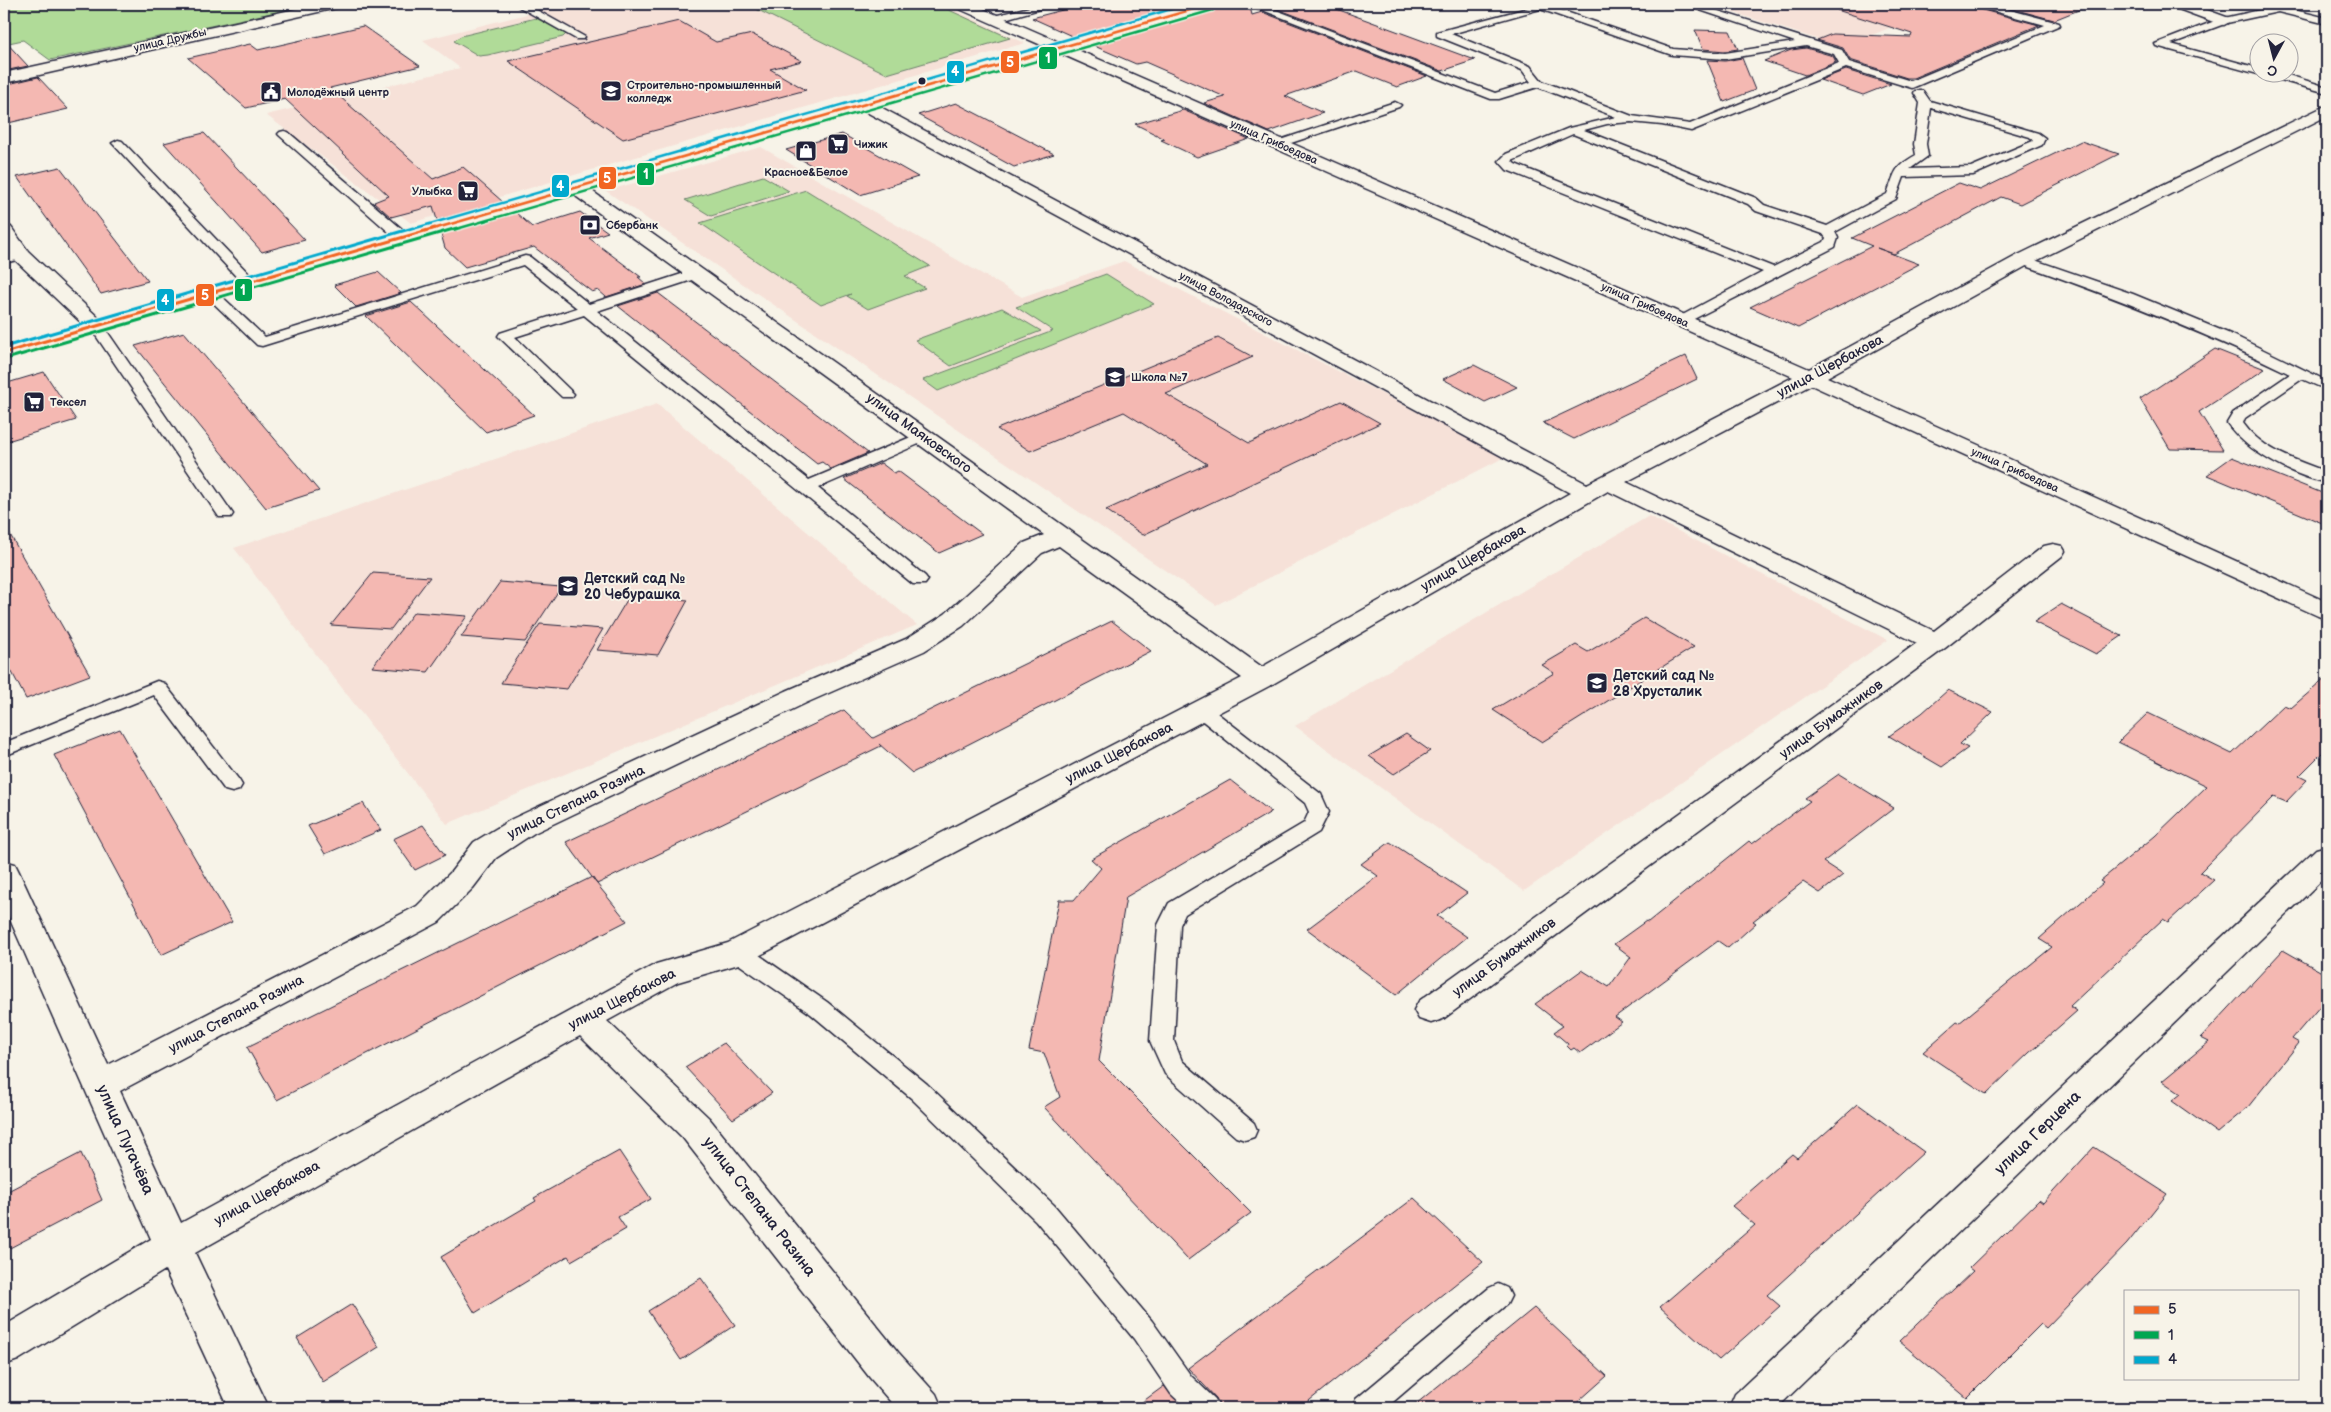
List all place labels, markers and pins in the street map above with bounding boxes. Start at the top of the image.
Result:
unlabelled marker [917,76,927,86]
school or university icon: Строительно-промышленный колледж [599,79,623,103]
place label: Строительно-промышленный колледж [627,79,781,105]
public building icon: Молодёжный центр [259,80,283,104]
place label: Молодёжный центр [287,86,390,99]
supermarket icon: Чижик [826,132,850,156]
place label: Чижик [854,138,888,151]
shop icon: Красное&Белое [794,139,818,163]
place label: Красное&Белое [764,166,848,179]
supermarket icon: Улыбка [456,179,480,203]
place label: Улыбка [412,185,453,198]
bank icon: Сбербанк [578,213,602,237]
place label: Сбербанк [606,219,658,232]
school or university icon: Школа №7 [1103,365,1127,389]
place label: Школа №7 [1131,371,1187,384]
supermarket icon: Тексел [22,390,46,414]
place label: Тексел [50,396,86,409]
place label: Детский сад № 20 Чебурашка [584,570,685,603]
school or university icon: Детский сад № 20 Чебурашка [556,574,580,598]
place label: Детский сад № 28 Хрусталик [1613,667,1714,700]
school or university icon: Детский сад № 28 Хрусталик [1585,671,1609,695]

